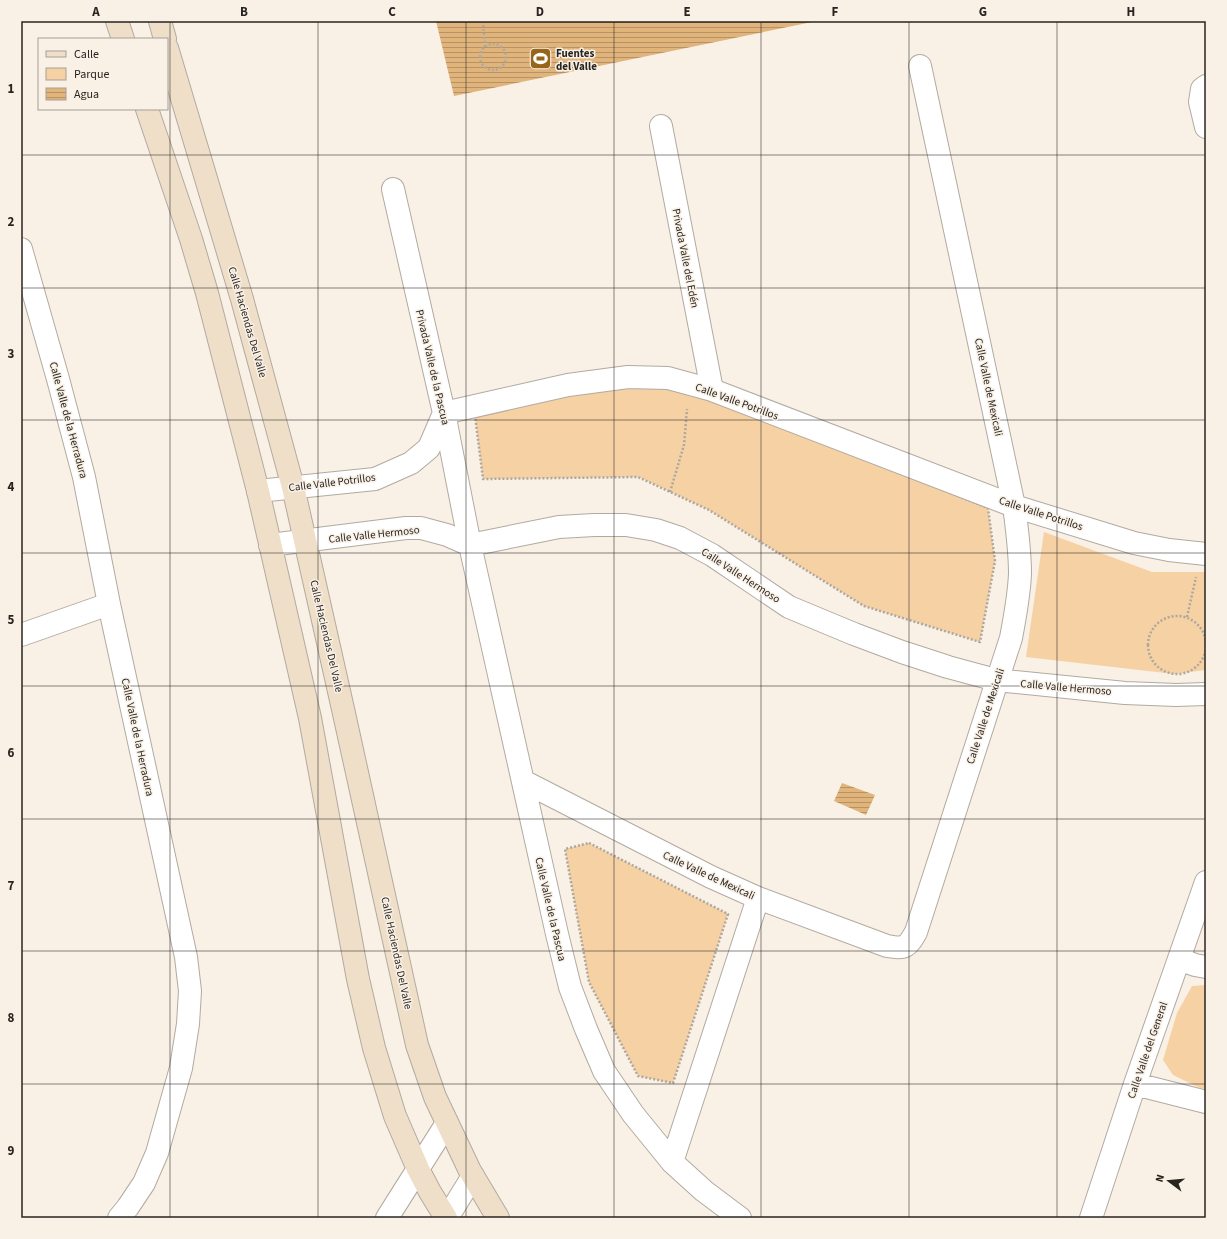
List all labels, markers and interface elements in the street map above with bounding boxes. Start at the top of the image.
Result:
text: A [91,3,100,21]
text: B [240,3,248,21]
text: C [388,3,396,21]
text: D [536,3,544,21]
text: E [683,3,691,21]
text: F [832,3,839,21]
text: G [979,3,987,21]
text: H [1127,3,1135,21]
legend [38,38,168,110]
text: Calle [74,46,99,63]
sports icon: Fuentes del Valle [528,46,554,72]
place label: Fuentes del Valle [556,46,597,74]
text: Parque [74,66,110,83]
text: 1 [8,80,15,98]
text: Agua [74,86,99,103]
street label: Privada Valle del Edén [668,207,703,309]
text: 2 [8,213,15,231]
street label: Calle Haciendas Del Valle [224,265,271,380]
street label: Privada Valle de la Pascua [412,308,453,426]
street label: Calle Valle de Mexicali [971,337,1006,438]
text: 3 [8,345,15,363]
street label: Calle Valle de la Herradura [46,360,91,480]
street label: Calle Valle Potrillos [693,379,781,424]
street label: Calle Valle Potrillos [288,470,377,495]
text: 4 [8,478,15,496]
street label: Calle Valle Potrillos [997,493,1085,534]
street label: Calle Valle Hermoso [328,522,420,547]
street label: Calle Valle Hermoso [698,544,783,607]
street label: Calle Haciendas Del Valle [306,579,347,694]
text: 5 [8,611,15,629]
street label: Calle Valle de Mexicali [963,666,1008,766]
street label: Calle Valle Hermoso [1020,676,1112,699]
street label: Calle Valle de la Herradura [118,677,157,798]
text: 6 [8,744,15,762]
street label: Calle Valle de Mexicali [660,848,757,903]
street label: Calle Valle de la Pascua [531,856,570,962]
text: 7 [8,877,15,895]
street label: Calle Haciendas Del Valle [377,895,416,1011]
street label: Calle Valle del General [1124,1000,1171,1101]
text: 8 [8,1009,15,1027]
text: 9 [8,1142,15,1160]
north arrow [1149,1161,1189,1201]
text: N [1152,1173,1168,1184]

